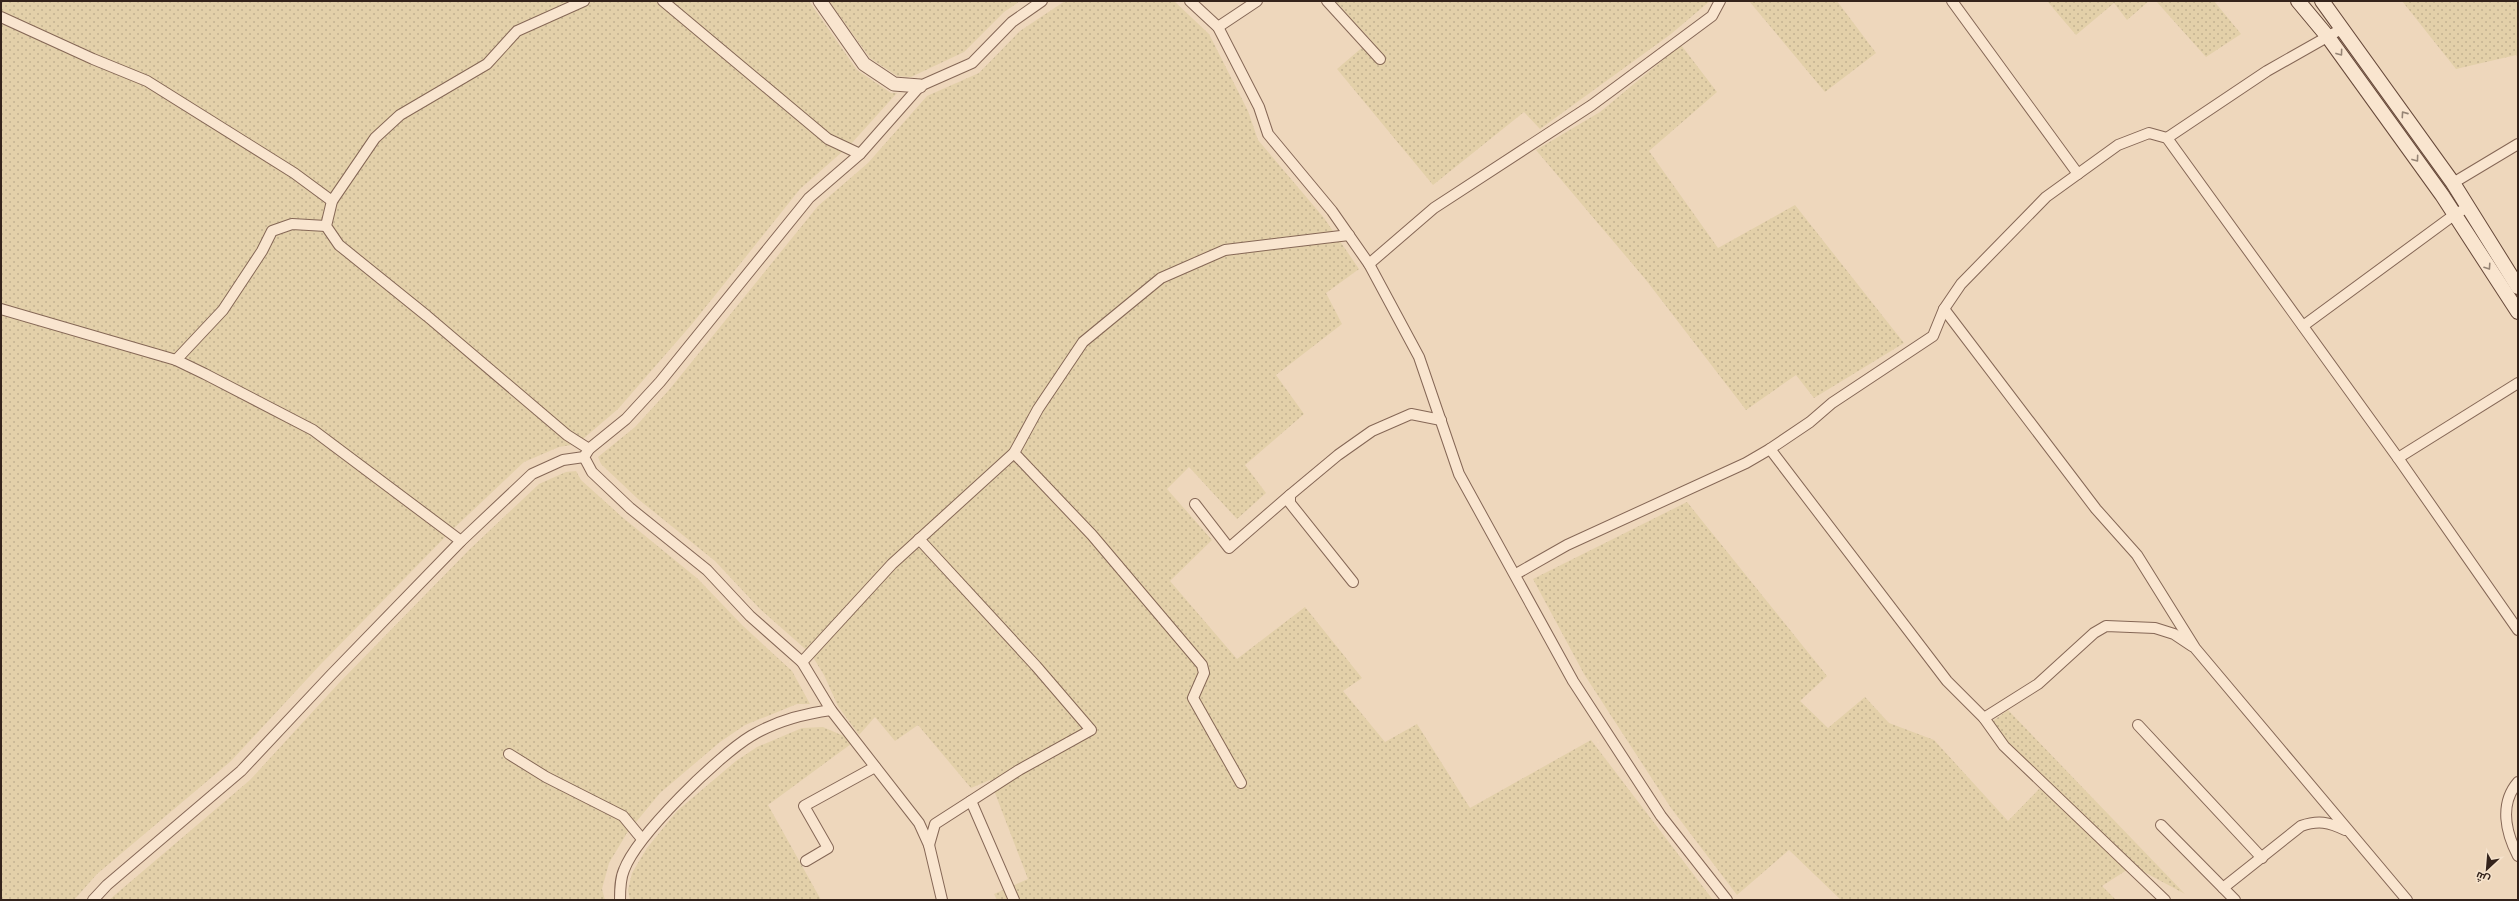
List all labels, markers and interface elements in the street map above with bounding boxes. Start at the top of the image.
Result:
one-way arrow [2335,49,2342,56]
one-way arrow [2401,111,2409,118]
one-way arrow [2411,155,2419,162]
one-way arrow [2483,263,2491,270]
north arrow [2467,849,2507,889]
text: ش [2473,869,2492,887]

